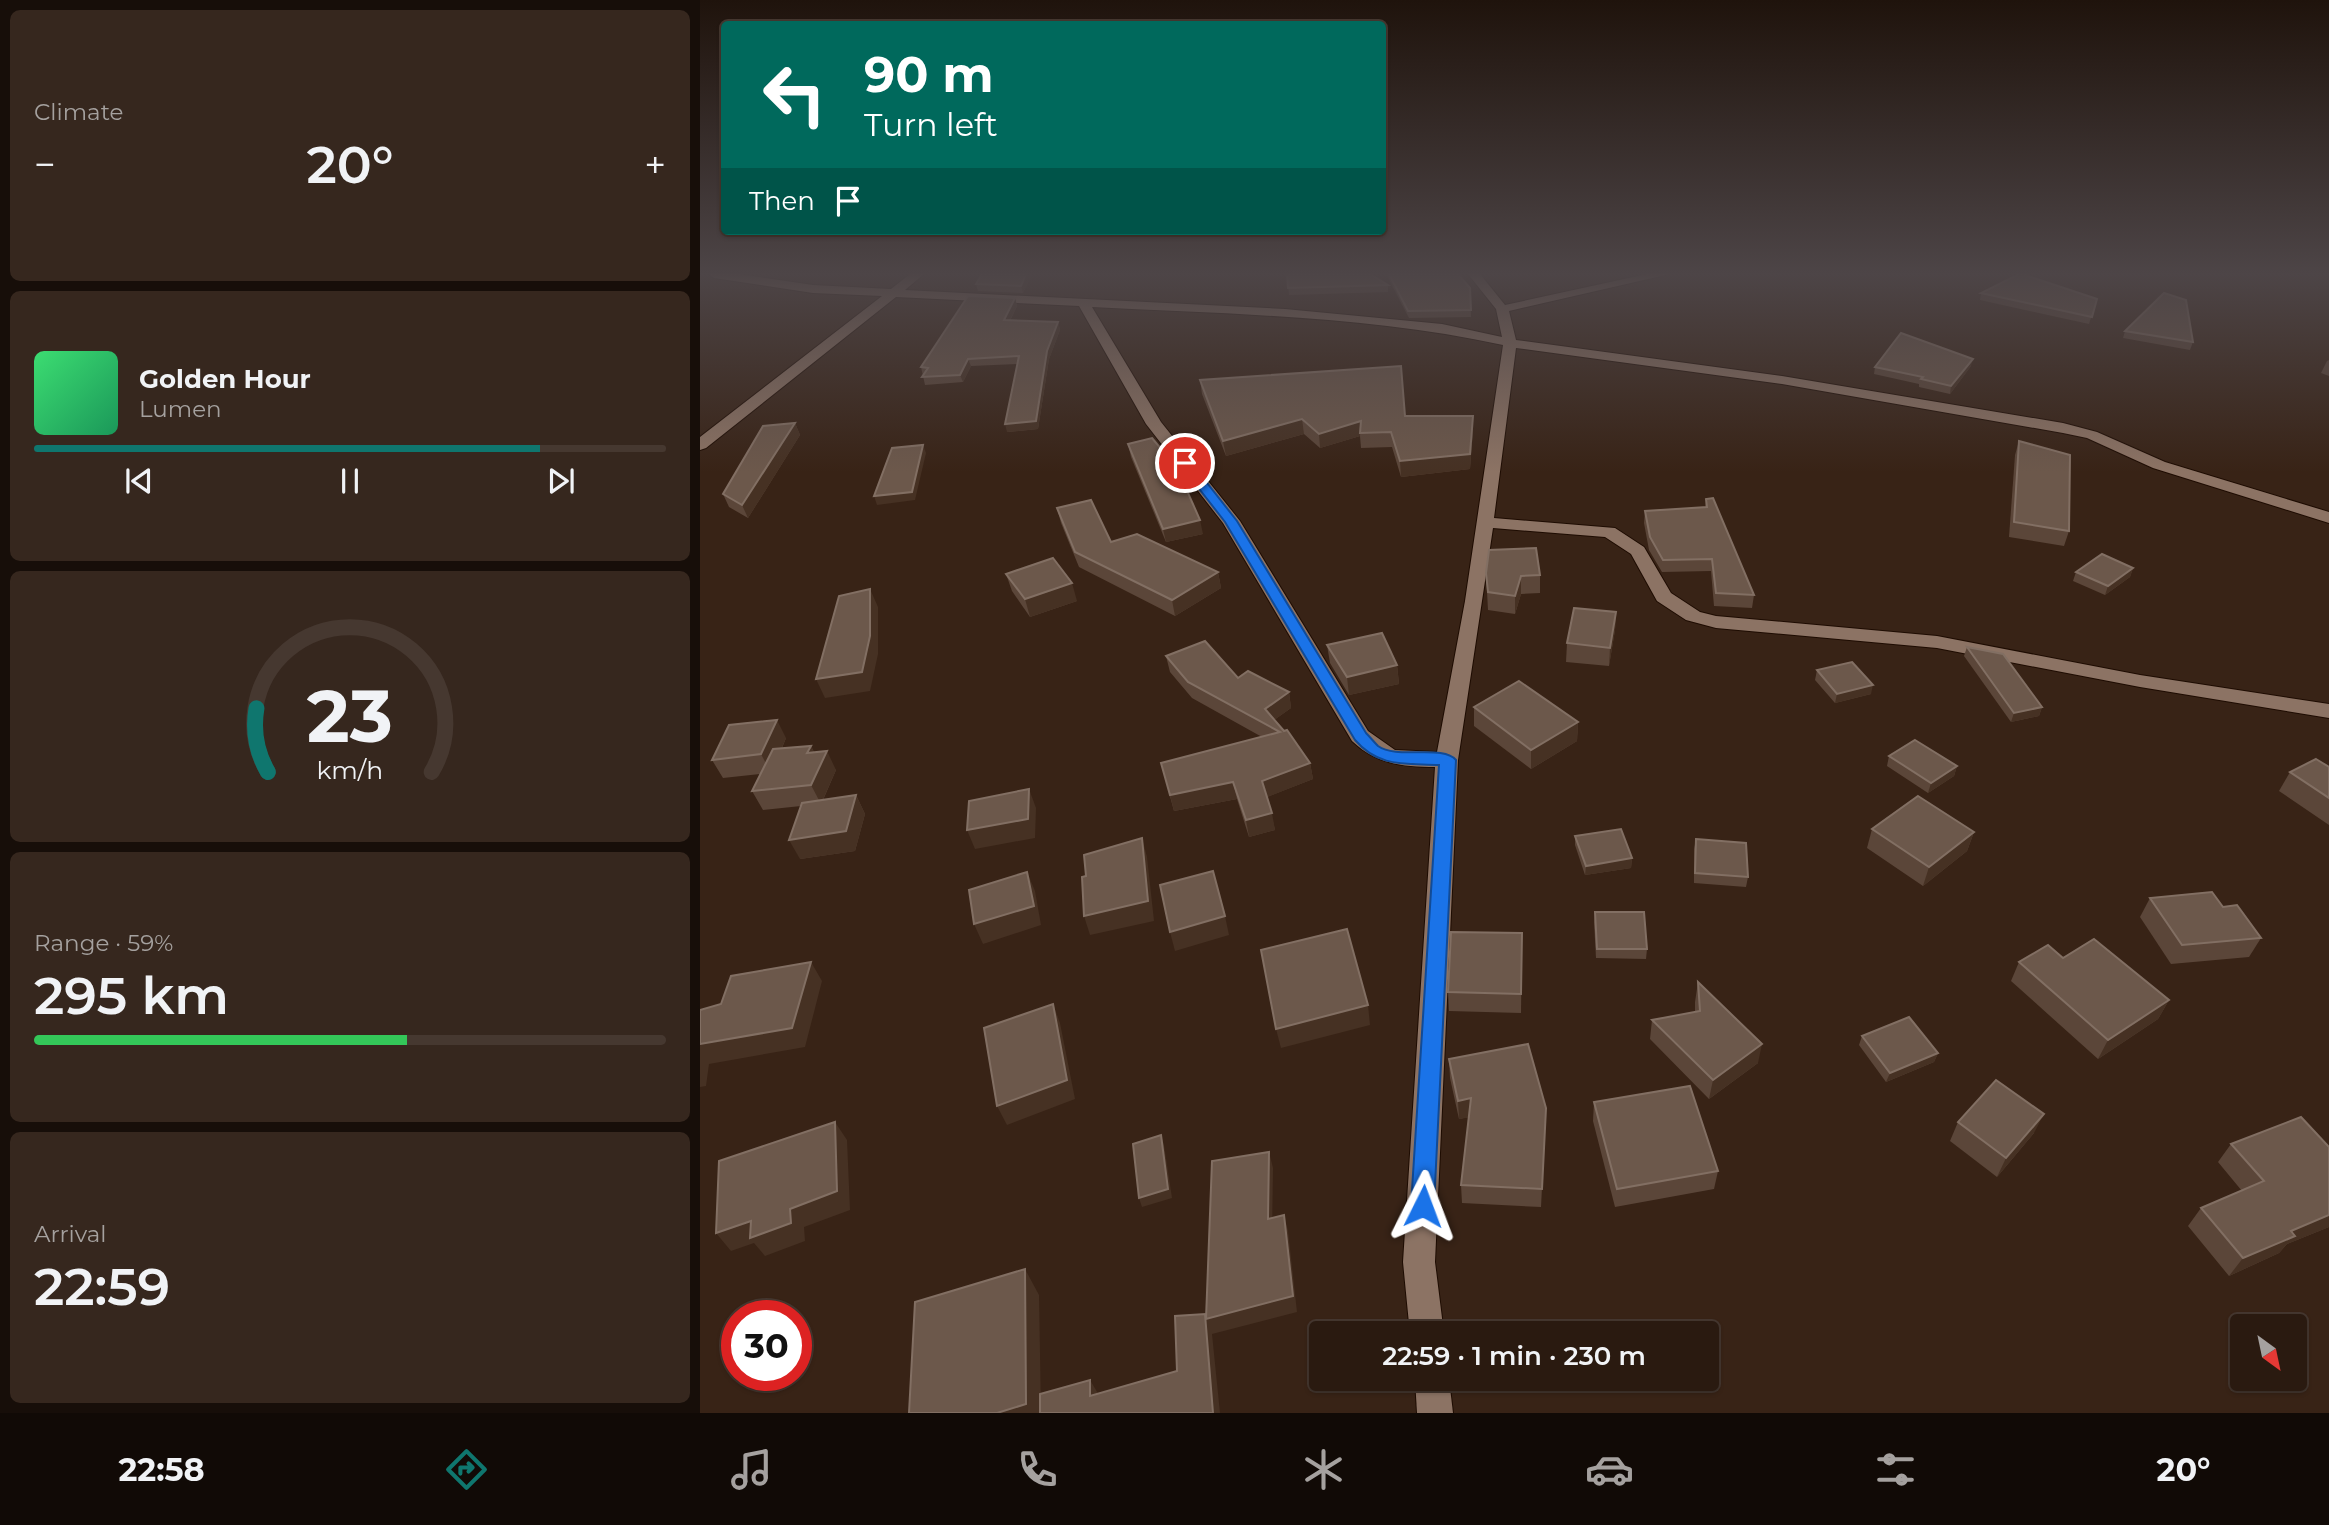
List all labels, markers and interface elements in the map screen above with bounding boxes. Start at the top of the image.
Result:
text: 90 m [864,45,994,104]
icon: left [749,49,840,140]
text: Climate [34,98,123,126]
text: Turn left [864,105,998,144]
text: 20° [306,133,394,196]
text: − [34,141,56,188]
text: + [644,141,666,188]
icon: arrive [829,182,867,220]
text: Then [749,185,815,217]
text: Golden Hour [139,363,311,395]
text: Lumen [139,395,222,423]
pin [1155,433,1215,493]
icon: arrive [1166,444,1204,482]
icon: previous [120,462,158,500]
icon: pause [331,462,369,500]
icon: next [542,462,580,500]
text: 23 [307,673,393,761]
text: km/h [317,755,383,785]
text: Range · 59% [34,929,173,957]
text: 295 km [34,964,229,1027]
position arrow [1386,1169,1460,1243]
text: Arrival [34,1220,107,1248]
text: 22:59 [34,1255,170,1318]
speed limit sign: 30 [721,1300,812,1391]
north arrow [2230,1314,2306,1391]
map controls [2230,1314,2307,1391]
text: 22:59 · 1 min · 230 m [1382,1340,1646,1372]
icon: directions [442,1445,491,1494]
icon: music [727,1445,776,1494]
icon: phone [1013,1445,1062,1494]
icon: climate [1299,1445,1348,1494]
icon: car [1585,1445,1634,1494]
icon: filters [1871,1445,1920,1494]
text: 22:58 [118,1450,205,1489]
text: 20° [2157,1450,2211,1489]

